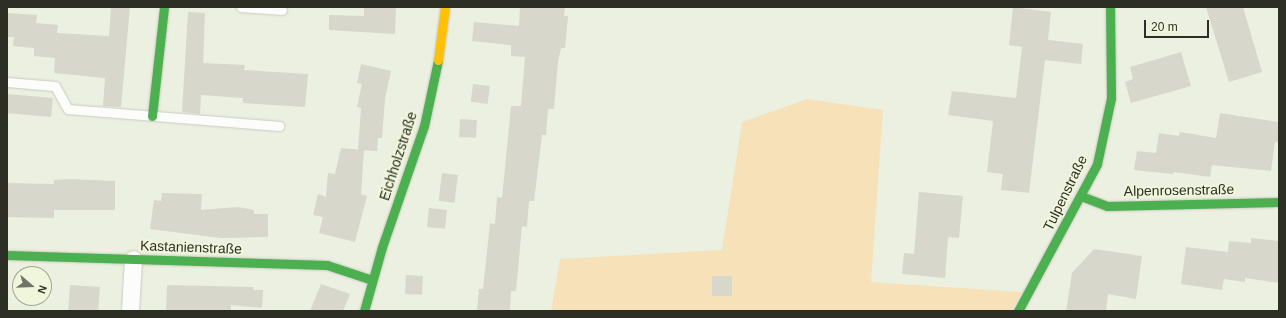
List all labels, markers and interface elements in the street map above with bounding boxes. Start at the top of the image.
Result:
scale bar [1146,12,1211,38]
text: 20 m [1151,20,1178,34]
street label: Eichholzstraße [376,109,420,203]
street label: Tulpenstraße [1039,152,1091,234]
street label: Alpenrosenstraße [1124,181,1234,199]
street label: Kastanienstraße [140,237,242,257]
north arrow [12,266,52,306]
text: N [35,284,49,295]

